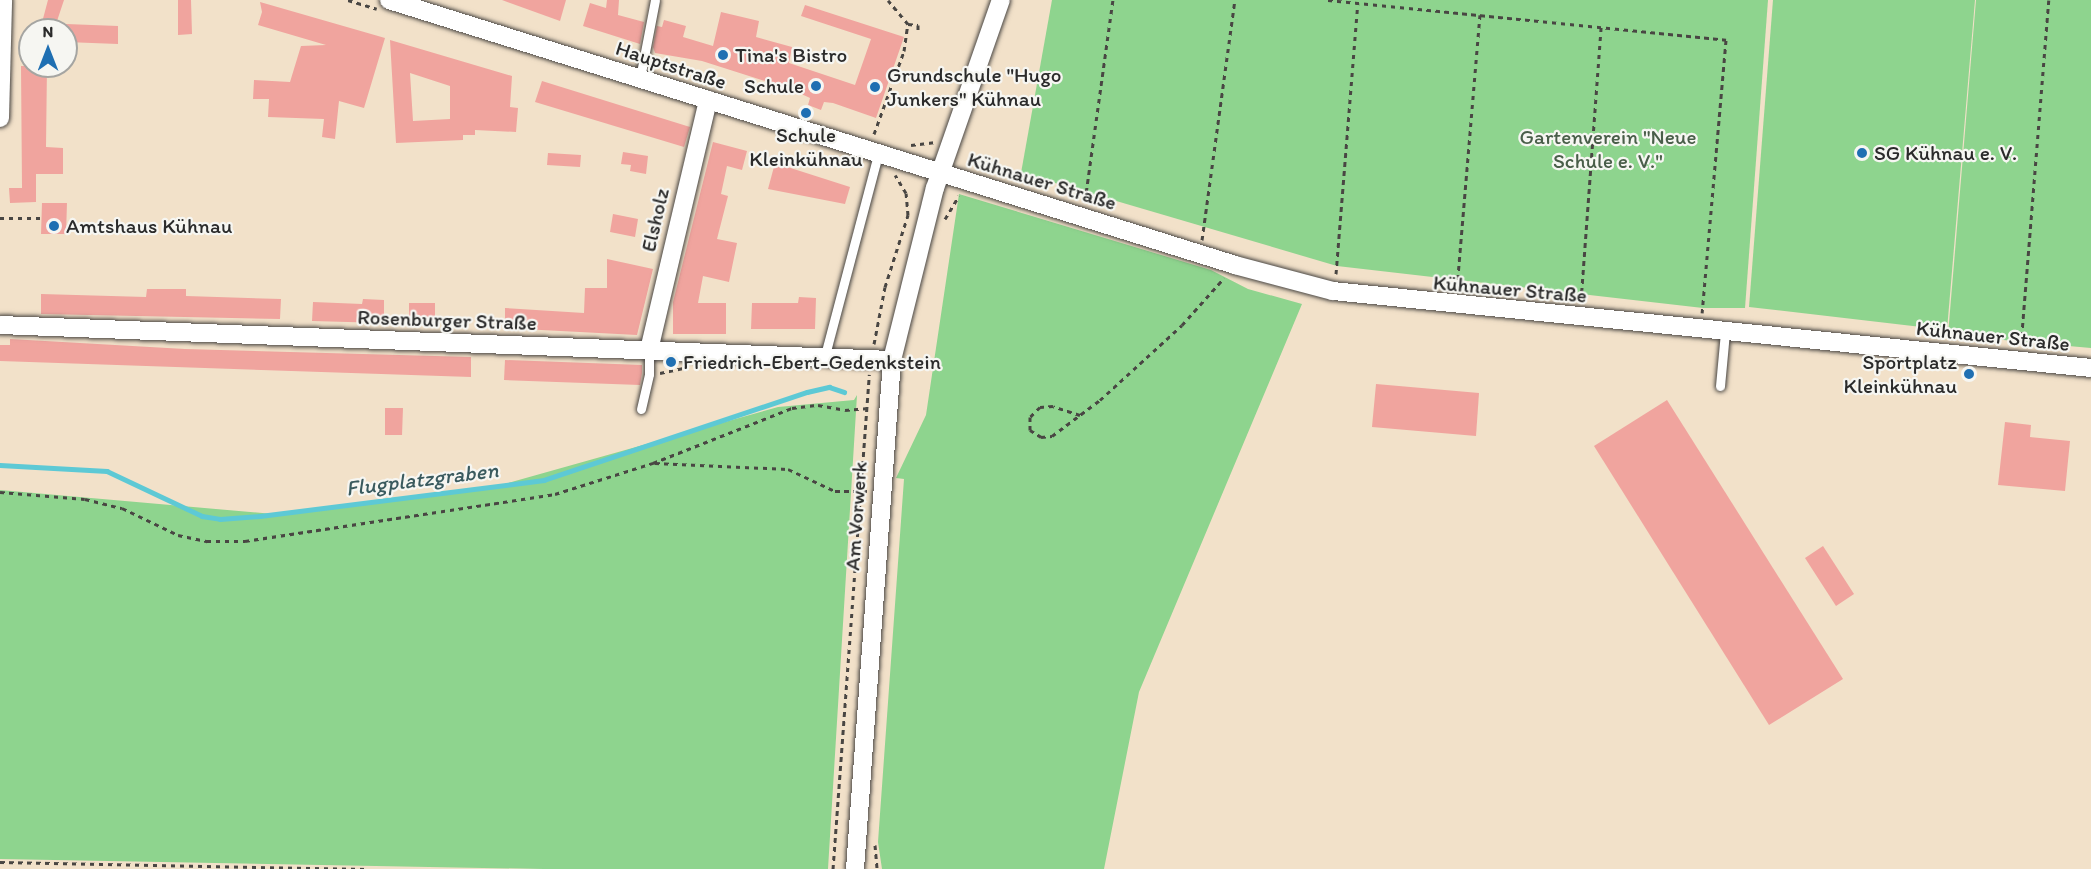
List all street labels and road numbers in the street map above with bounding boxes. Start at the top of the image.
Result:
street label: Hauptstraße [612,35,730,95]
street label: Kühnauer Straße [965,146,1119,216]
street label: Elsholz [635,186,675,254]
street label: Kühnauer Straße [1432,270,1588,308]
street label: Rosenburger Straße [357,304,537,336]
street label: Kühnauer Straße [1915,315,2071,357]
street label: Am Vorwerk [840,460,872,572]

